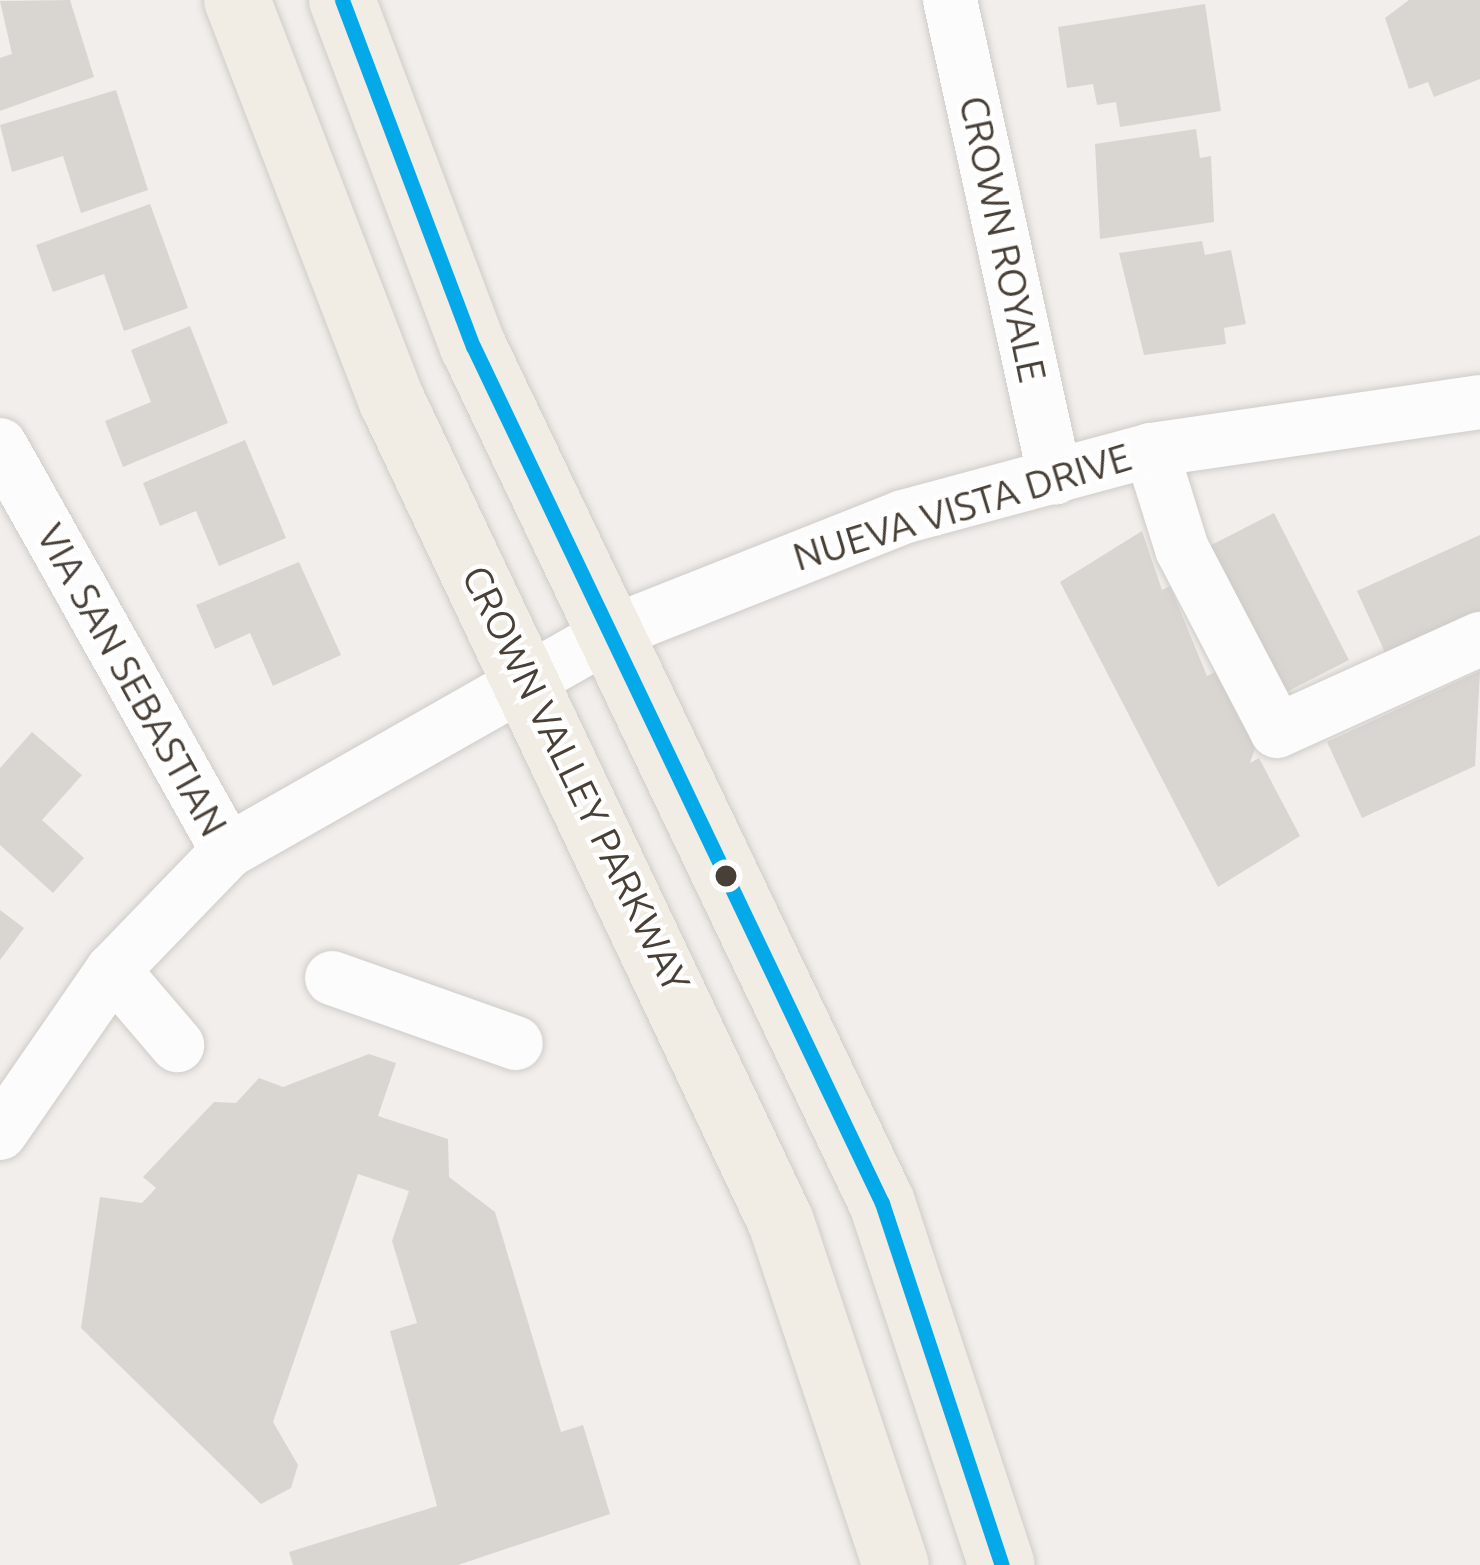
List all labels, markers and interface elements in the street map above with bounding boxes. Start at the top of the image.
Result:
street label: CROWN ROYALE [950,92,1056,386]
street label: NUEVA VISTA DRIVE [787,433,1137,581]
street label: VIA SAN SEBASTIAN [27,516,237,844]
street label: CROWN VALLEY PARKWAY [452,558,700,1000]
unlabelled marker [715,865,737,887]

